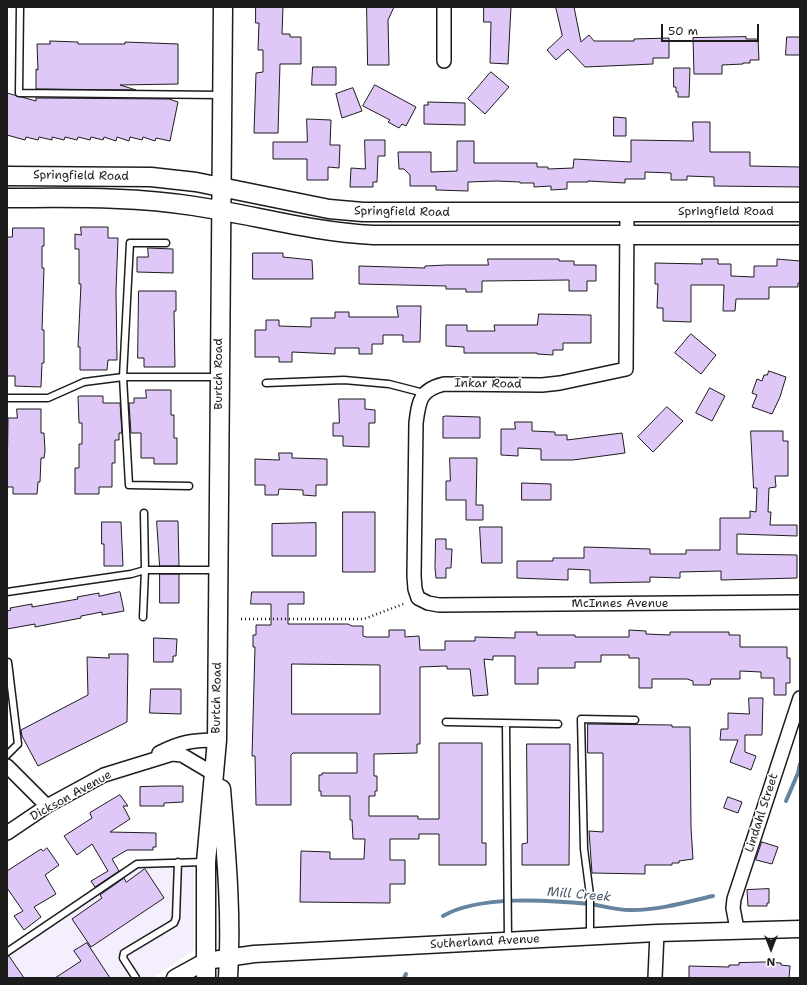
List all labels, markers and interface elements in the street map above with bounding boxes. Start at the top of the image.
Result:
scale bar [663,16,761,42]
text: 50 m [668,23,698,39]
street label: Springfield Road [33,168,129,184]
street label: Springfield Road [354,204,450,220]
street label: Springfield Road [678,205,774,219]
street label: Burtch Road [212,338,226,410]
street label: Inkar Road [454,376,522,392]
street label: McInnes Avenue [571,597,669,611]
street label: Burtch Road [209,662,225,734]
street label: Dickson Avenue [28,768,114,824]
street label: Lindahl Street [742,772,782,854]
water label: Mill Creek [546,884,612,906]
north arrow [751,929,791,969]
street label: Sutherland Avenue [430,932,540,952]
text: N [767,954,775,969]

